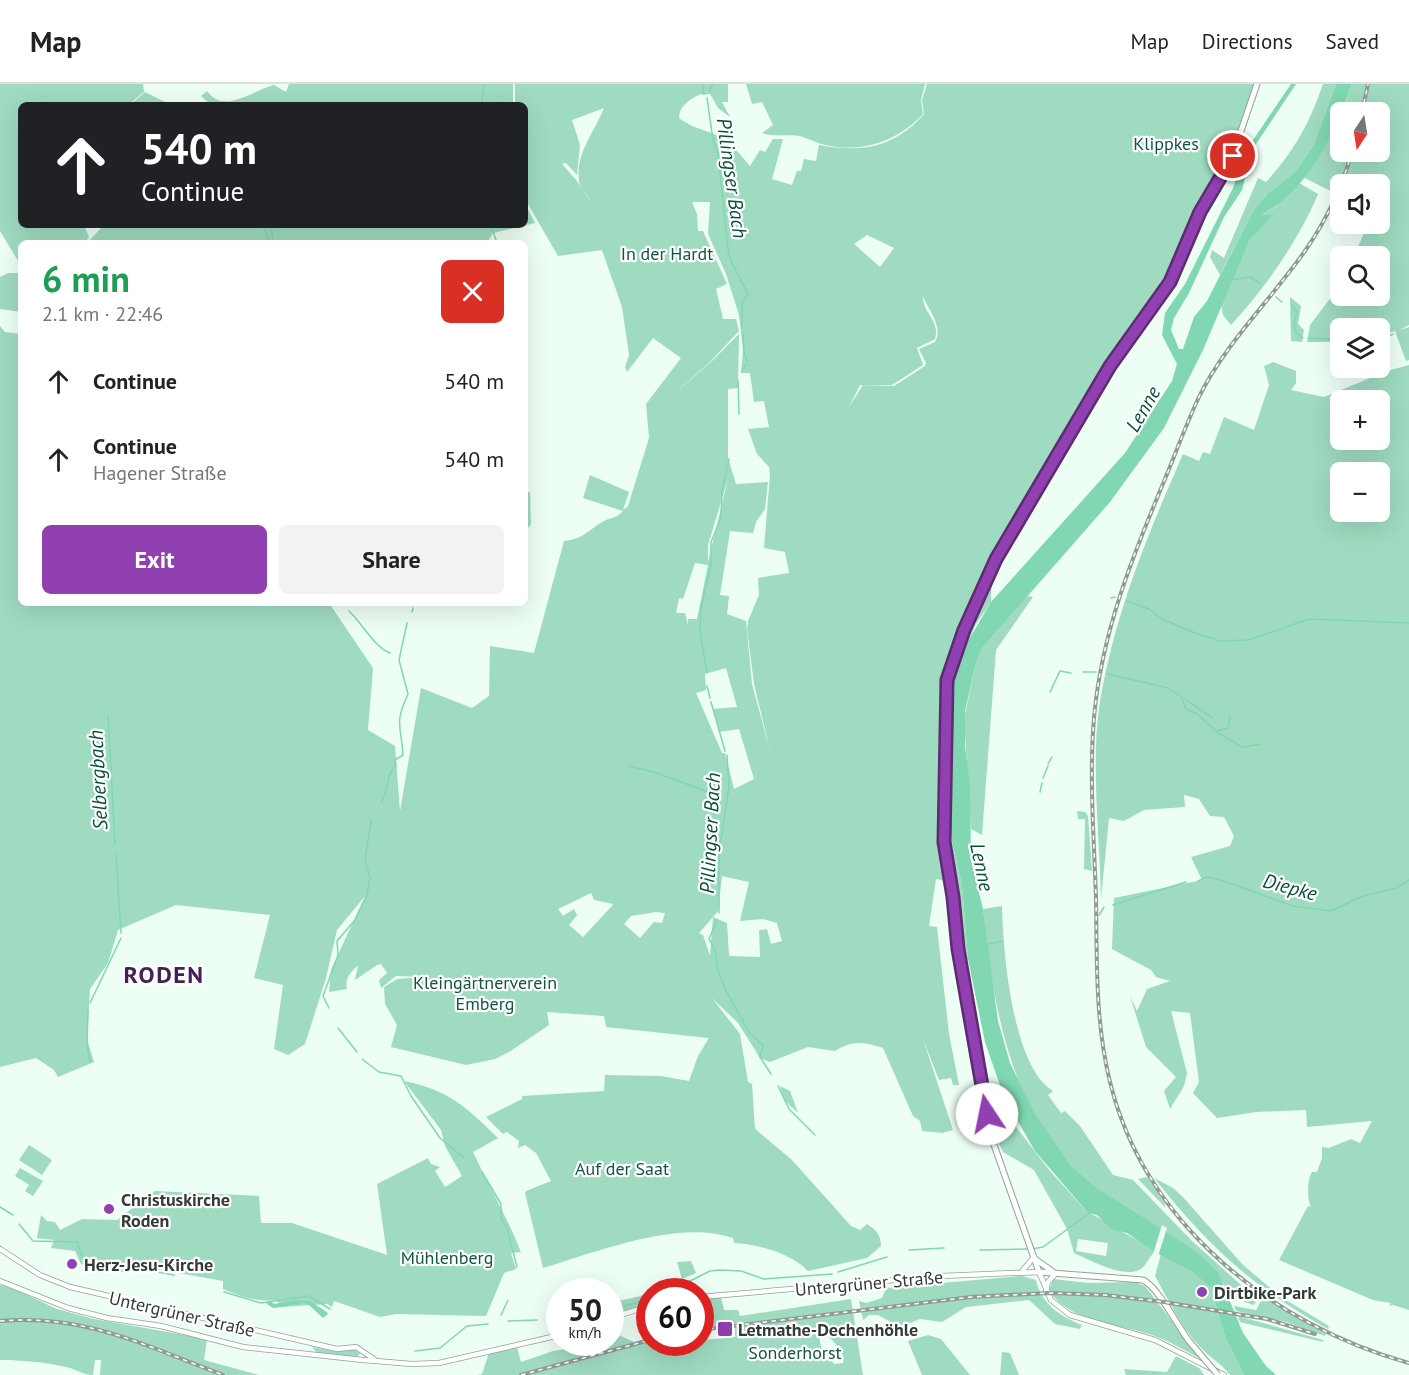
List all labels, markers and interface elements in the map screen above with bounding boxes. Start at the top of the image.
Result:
text: Map [30,23,81,60]
text: Map [1130,28,1169,55]
text: Directions [1202,28,1293,55]
text: Saved [1326,28,1379,55]
north arrow [1330,102,1390,162]
map controls [1330,102,1390,522]
water label: Pillingser Bach [711,116,753,240]
text: 540 m [141,121,257,176]
icon: ahead [42,126,120,204]
pin [1207,130,1258,181]
park label: Klippkes [1133,132,1199,155]
icon: arrive [1216,139,1249,172]
text: Continue [141,174,244,208]
button: sound [1330,174,1390,234]
park label: In der Hardt [621,242,713,265]
button: search [1330,246,1390,306]
text: 6 min [42,255,130,302]
button: close [441,260,504,323]
text: 2.1 km · 22:46 [42,301,163,327]
button: layers [1330,318,1390,378]
icon: ahead [42,365,75,398]
text: Continue [93,367,177,395]
text: 540 m [444,367,504,395]
water label: Lenne [1120,381,1167,437]
button: + [1330,390,1390,450]
text: Continue [93,432,177,460]
icon: ahead [42,443,75,476]
text: 540 m [444,445,504,473]
text: Hagener Straße [93,460,227,486]
button: − [1330,462,1390,522]
button: Exit [42,525,267,594]
button: Share [279,525,504,594]
water label: Selbergbach [82,729,114,831]
water label: Pillingser Bach [694,772,726,894]
water label: Lenne [964,841,1000,894]
water label: Diepke [1260,867,1321,907]
district label: RODEN [123,959,205,990]
park label: Kleingärtnerverein Emberg [413,971,557,1015]
position arrow [955,1082,1019,1146]
park label: Auf der Saat [575,1157,669,1180]
place label: Christuskirche Roden [121,1188,230,1232]
marker: Christuskirche Roden [102,1202,116,1216]
park label: Mühlenberg [401,1246,493,1269]
place label: Herz-Jesu-Kirche [84,1253,213,1276]
marker: Herz-Jesu-Kirche [65,1257,79,1271]
street label: Untergrüner Straße [794,1265,944,1301]
speed limit sign: 60 [636,1278,714,1356]
place label: Dirtbike-Park [1214,1281,1316,1304]
marker: Dirtbike-Park [1195,1285,1209,1299]
street label: Untergrüner Straße [107,1286,257,1342]
text: 50 [568,1290,602,1329]
place label: Letmathe-Dechenhöhle [738,1318,918,1341]
marker: Letmathe-Dechenhöhle [716,1320,734,1338]
text: km/h [569,1323,601,1342]
park label: Sonderhorst [748,1341,842,1364]

